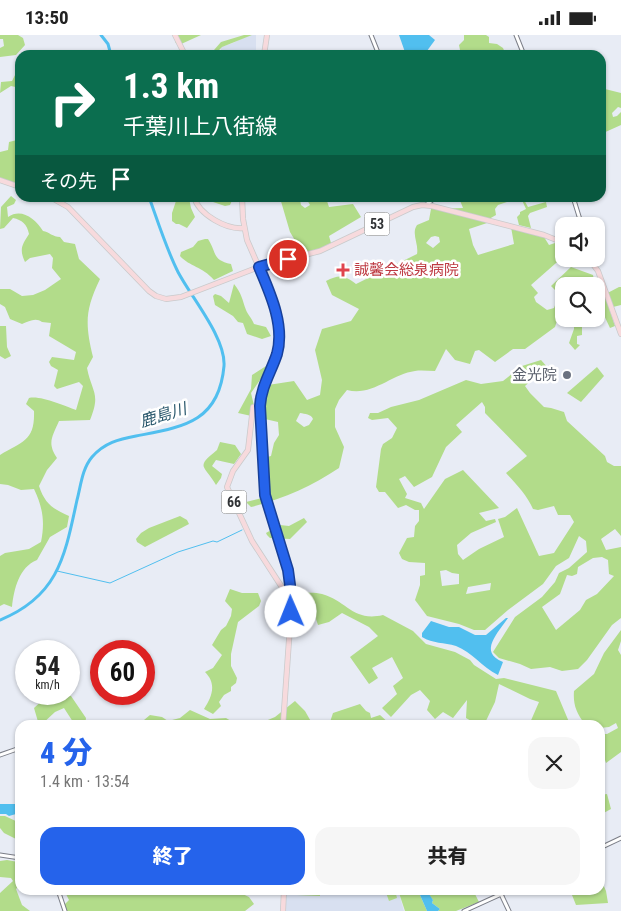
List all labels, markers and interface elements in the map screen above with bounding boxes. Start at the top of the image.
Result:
text: 13:50 [25,6,69,29]
text: 1.3 km [123,66,219,107]
icon: right [40,70,105,135]
text: 千葉川上八街線 [123,114,277,139]
icon: arrive [107,165,135,193]
text: その先 [40,170,97,193]
road number: 53 [364,213,390,235]
map controls [555,217,605,327]
button: sound [555,217,605,267]
pin [267,238,309,280]
icon: arrive [274,245,302,273]
place label: 誠馨会総泉病院 [354,261,459,279]
marker: 誠馨会総泉病院 [336,263,350,277]
button: search [555,277,605,327]
place label: 金光院 [512,366,557,384]
marker: 金光院 [561,369,573,381]
water label: 鹿島川 [137,398,191,431]
road number: 66 [222,491,246,513]
position arrow [264,585,316,637]
speed limit sign: 60 [90,640,155,705]
text: 54 [35,652,60,681]
text: km/h [35,678,60,692]
text: 4 分 [40,735,92,770]
button: close [528,737,580,789]
text: 1.4 km · 13:54 [40,772,130,791]
button: 終了 [40,827,305,885]
button: 共有 [315,827,580,885]

